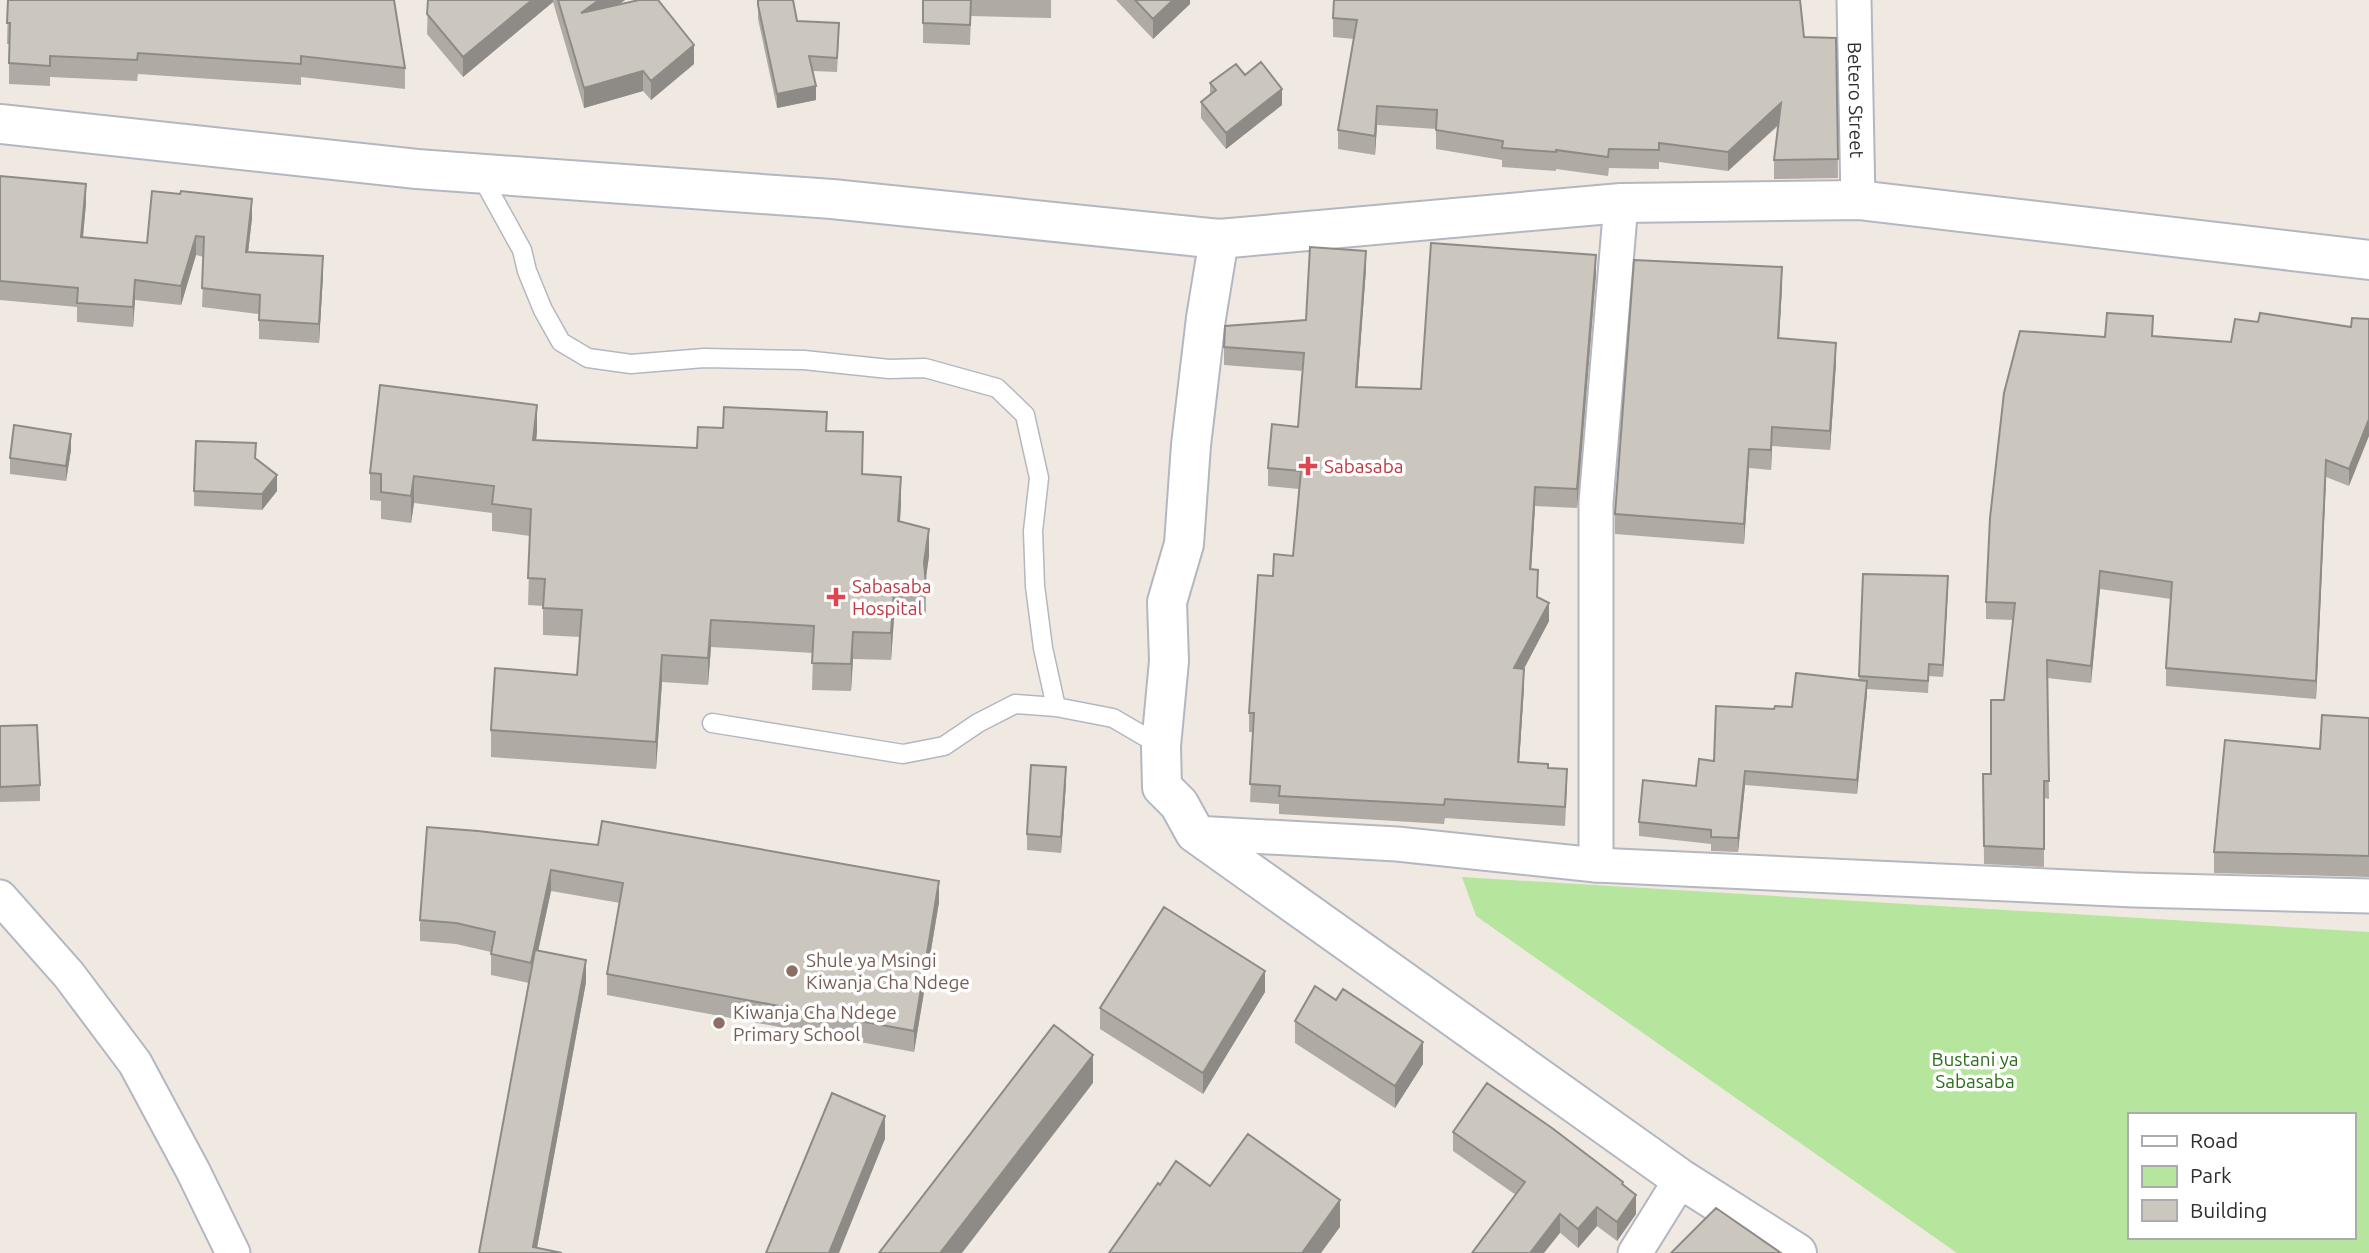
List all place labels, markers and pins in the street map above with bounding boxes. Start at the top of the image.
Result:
place label: Sabasaba [1324,455,1404,477]
marker: Sabasaba [1298,456,1318,476]
place label: Sabasaba Hospital [852,575,932,619]
marker: Sabasaba Hospital [826,587,846,607]
place label: Shule ya Msingi Kiwanja Cha Ndege [806,949,970,993]
marker: Shule ya Msingi Kiwanja Cha Ndege [784,963,800,979]
place label: Kiwanja Cha Ndege Primary School [733,1001,897,1045]
marker: Kiwanja Cha Ndege Primary School [711,1015,727,1031]

